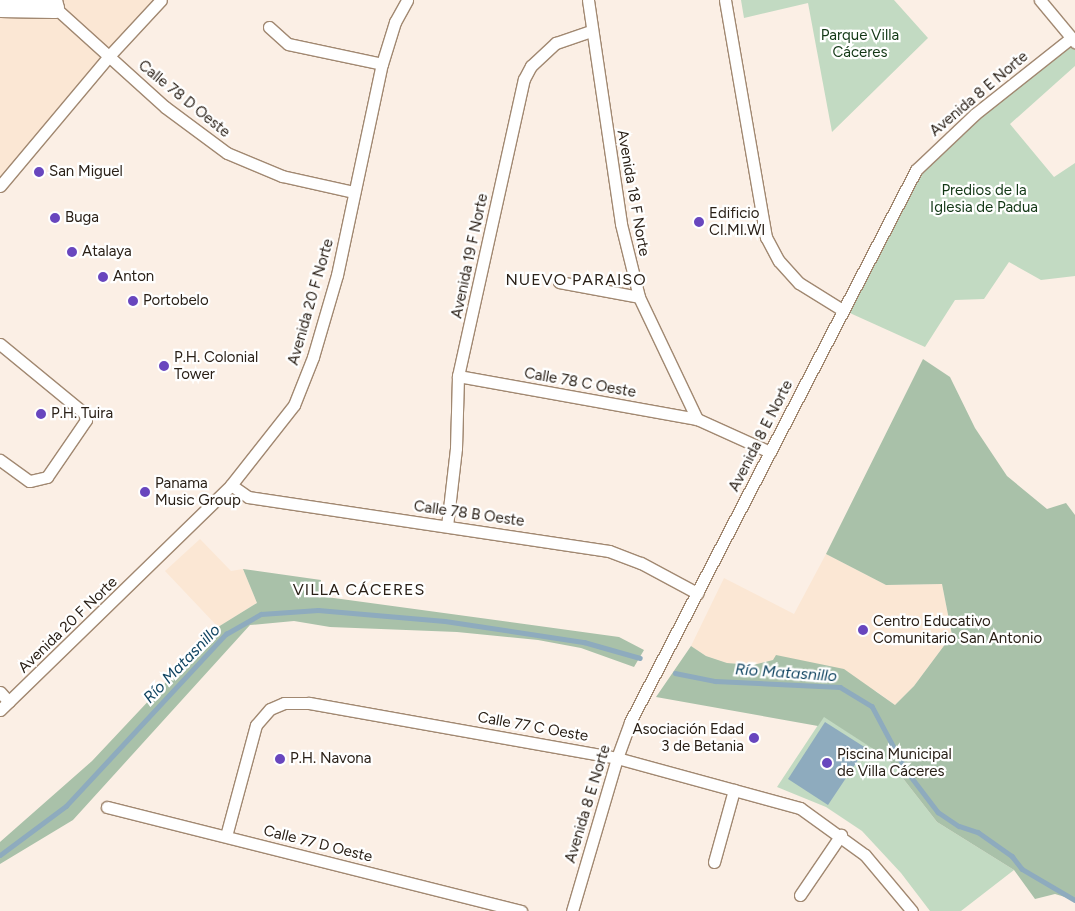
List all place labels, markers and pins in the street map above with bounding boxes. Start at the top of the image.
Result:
place label: San Miguel [49,163,123,181]
marker: San Miguel [33,166,45,178]
place label: Edificio CI.MI.WI [709,204,765,239]
place label: Buga [65,209,99,227]
marker: Buga [49,212,61,224]
marker: Edificio CI.MI.WI [693,216,705,228]
place label: Atalaya [82,243,132,261]
marker: Atalaya [66,246,78,258]
place label: Anton [113,268,154,286]
marker: Anton [97,271,109,283]
place label: Portobelo [143,292,209,310]
marker: Portobelo [127,295,139,307]
place label: P.H. Colonial Tower [174,348,258,383]
marker: P.H. Colonial Tower [158,360,170,372]
place label: P.H. Tuira [51,405,113,423]
marker: P.H. Tuira [35,408,47,420]
place label: Panama Music Group [155,474,241,509]
marker: Panama Music Group [139,486,151,498]
place label: Centro Educativo Comunitario San Antonio [873,612,1042,647]
marker: Centro Educativo Comunitario San Antonio [857,624,869,636]
place label: Asociación Edad 3 de Betania [632,720,744,755]
marker: Asociación Edad 3 de Betania [748,732,760,744]
place label: Piscina Municipal de Villa Cáceres [837,745,952,780]
place label: P.H. Navona [290,750,371,768]
marker: P.H. Navona [274,753,286,765]
marker: Piscina Municipal de Villa Cáceres [821,757,833,769]

